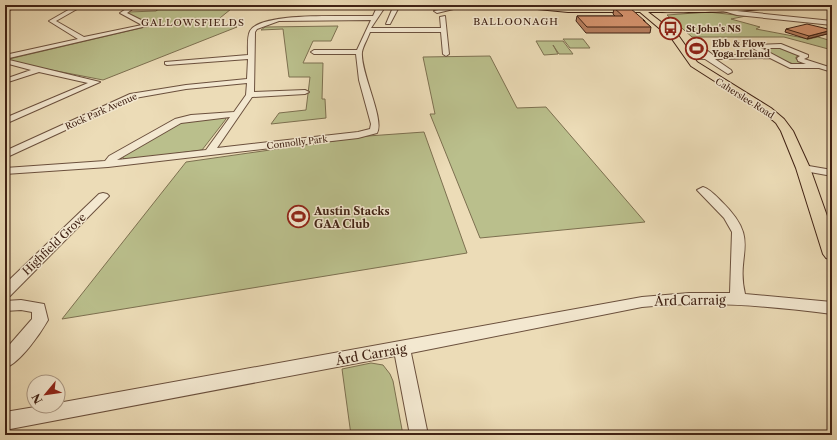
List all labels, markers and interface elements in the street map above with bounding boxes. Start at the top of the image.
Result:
district label: BALLOONAGH [473,15,559,28]
bus stop icon: St John's NS [658,15,684,41]
district label: GALLOWSFIELDS [141,16,245,29]
place label: St John's NS [686,23,741,34]
sports icon: Ebb & Flow Yoga Ireland [683,35,709,61]
place label: Ebb & Flow Yoga Ireland [711,38,770,59]
street label: Caherslee Road [713,75,777,121]
street label: Rock Park Avenue [63,90,139,132]
street label: Connolly Park [266,133,329,151]
sports icon: Austin Stacks GAA Club [285,204,311,230]
place label: Austin Stacks GAA Club [313,204,390,231]
street label: Highfield Grove [19,210,89,278]
street label: Árd Carraig [653,291,726,309]
street label: Árd Carraig [333,340,408,368]
north arrow [26,374,66,414]
text: N [29,391,46,406]

